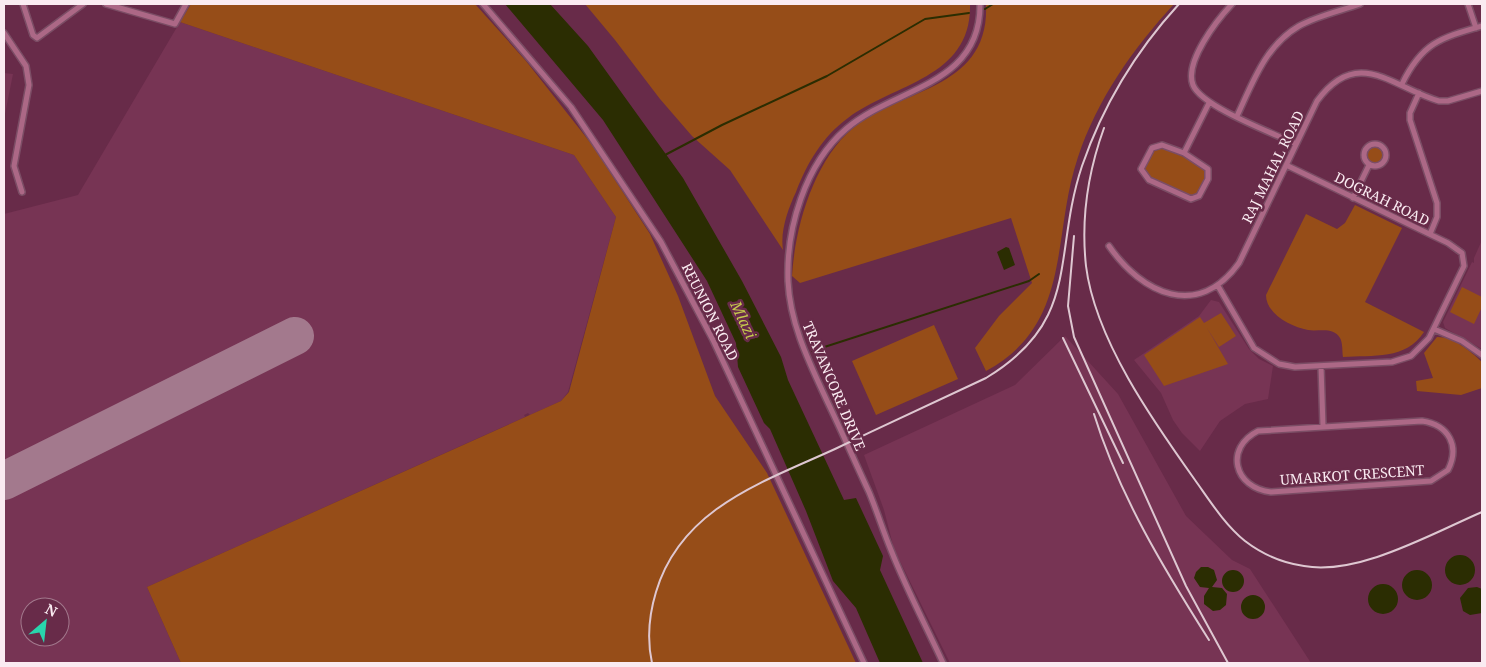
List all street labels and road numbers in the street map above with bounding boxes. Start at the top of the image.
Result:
street label: RAJ MAHAL ROAD [1237,107,1308,226]
street label: DOGRAH ROAD [1332,167,1433,230]
street label: REUNION ROAD [678,260,743,364]
street label: TRAVANCORE DRIVE [799,318,870,454]
street label: UMARKOT CRESCENT [1279,460,1425,489]

